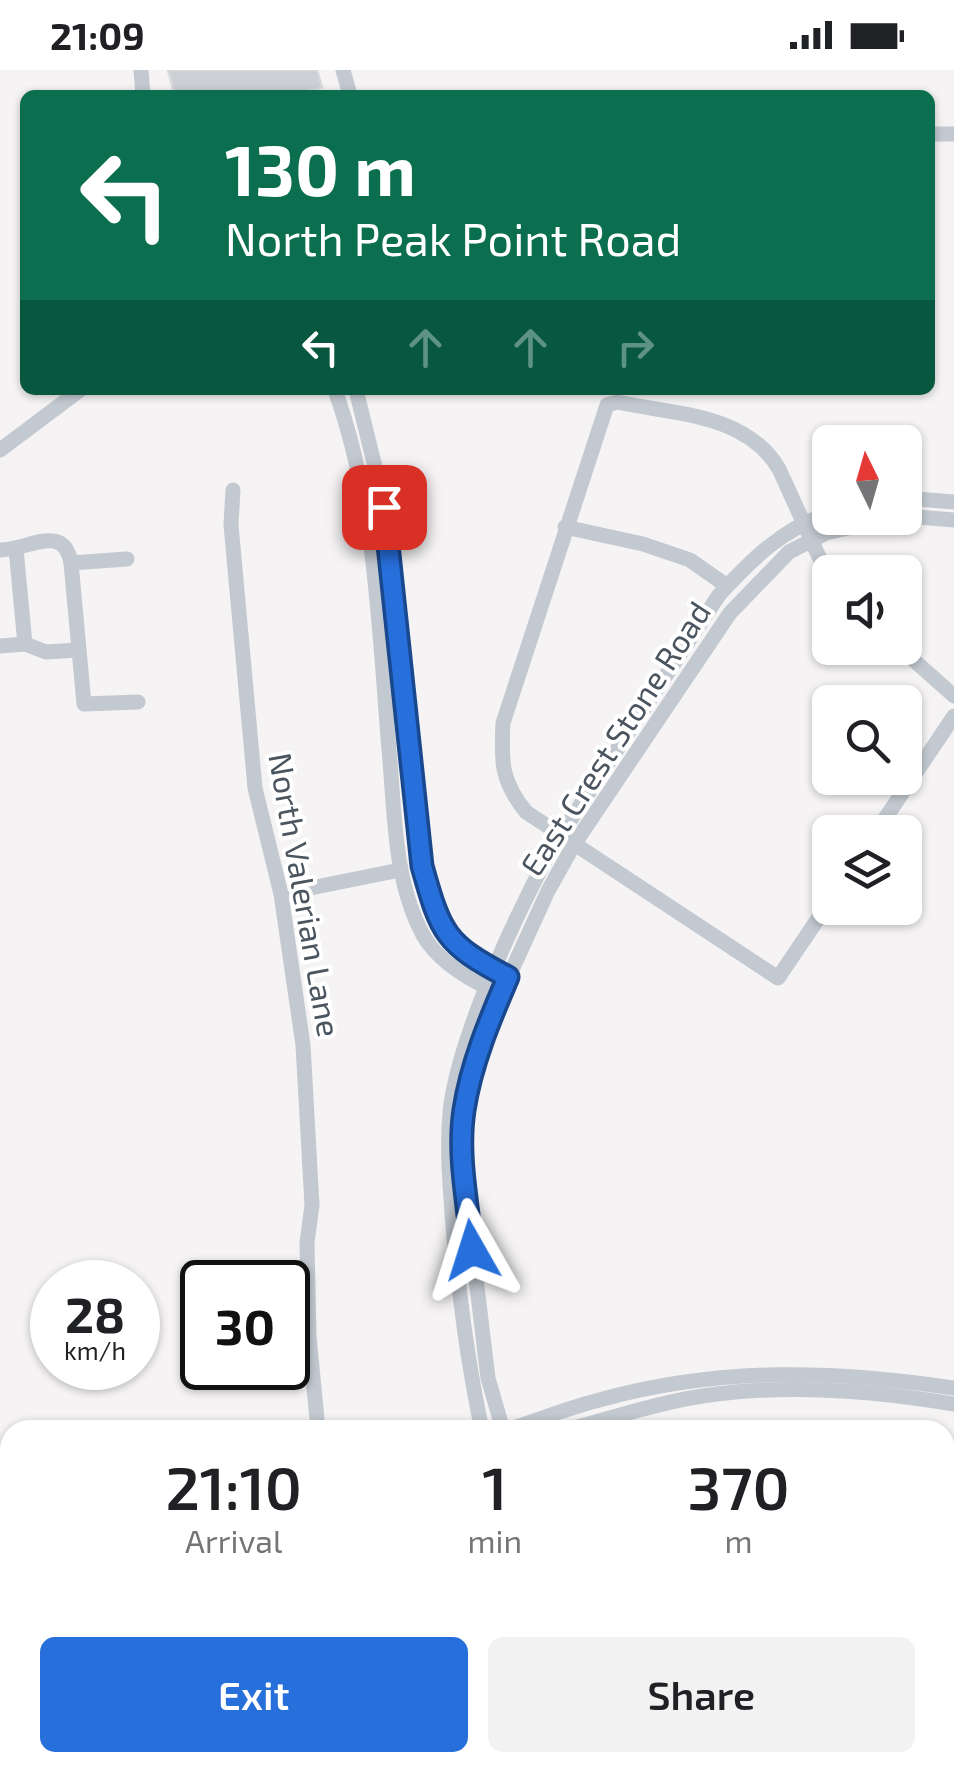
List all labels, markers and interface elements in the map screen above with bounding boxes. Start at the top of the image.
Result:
text: 21:09 [50,12,145,58]
text: 130 m [225,126,416,210]
icon: left [60,130,190,260]
text: North Peak Point Road [225,211,681,265]
icon: left [293,320,348,375]
icon: ahead [398,320,453,375]
icon: ahead [503,320,558,375]
icon: right [608,320,663,375]
north arrow [812,425,922,535]
map controls [812,425,922,925]
pin [342,465,427,550]
icon: arrive [357,480,412,535]
button: sound [812,555,922,665]
street label: East Crest Stone Road [511,594,717,882]
button: search [812,685,922,795]
street label: North Valerian Lane [262,750,350,1039]
button: layers [812,815,922,925]
position arrow [420,1198,524,1302]
speed limit sign: 30 [180,1260,310,1390]
text: 28 [65,1283,125,1343]
text: km/h [64,1335,126,1365]
text: 21:10 [165,1450,302,1522]
text: 1 [482,1450,507,1522]
text: 370 [687,1450,790,1522]
text: Arrival [185,1521,282,1559]
text: min [467,1521,522,1559]
text: m [724,1521,753,1559]
button: Exit [40,1637,468,1752]
button: Share [488,1637,915,1752]

